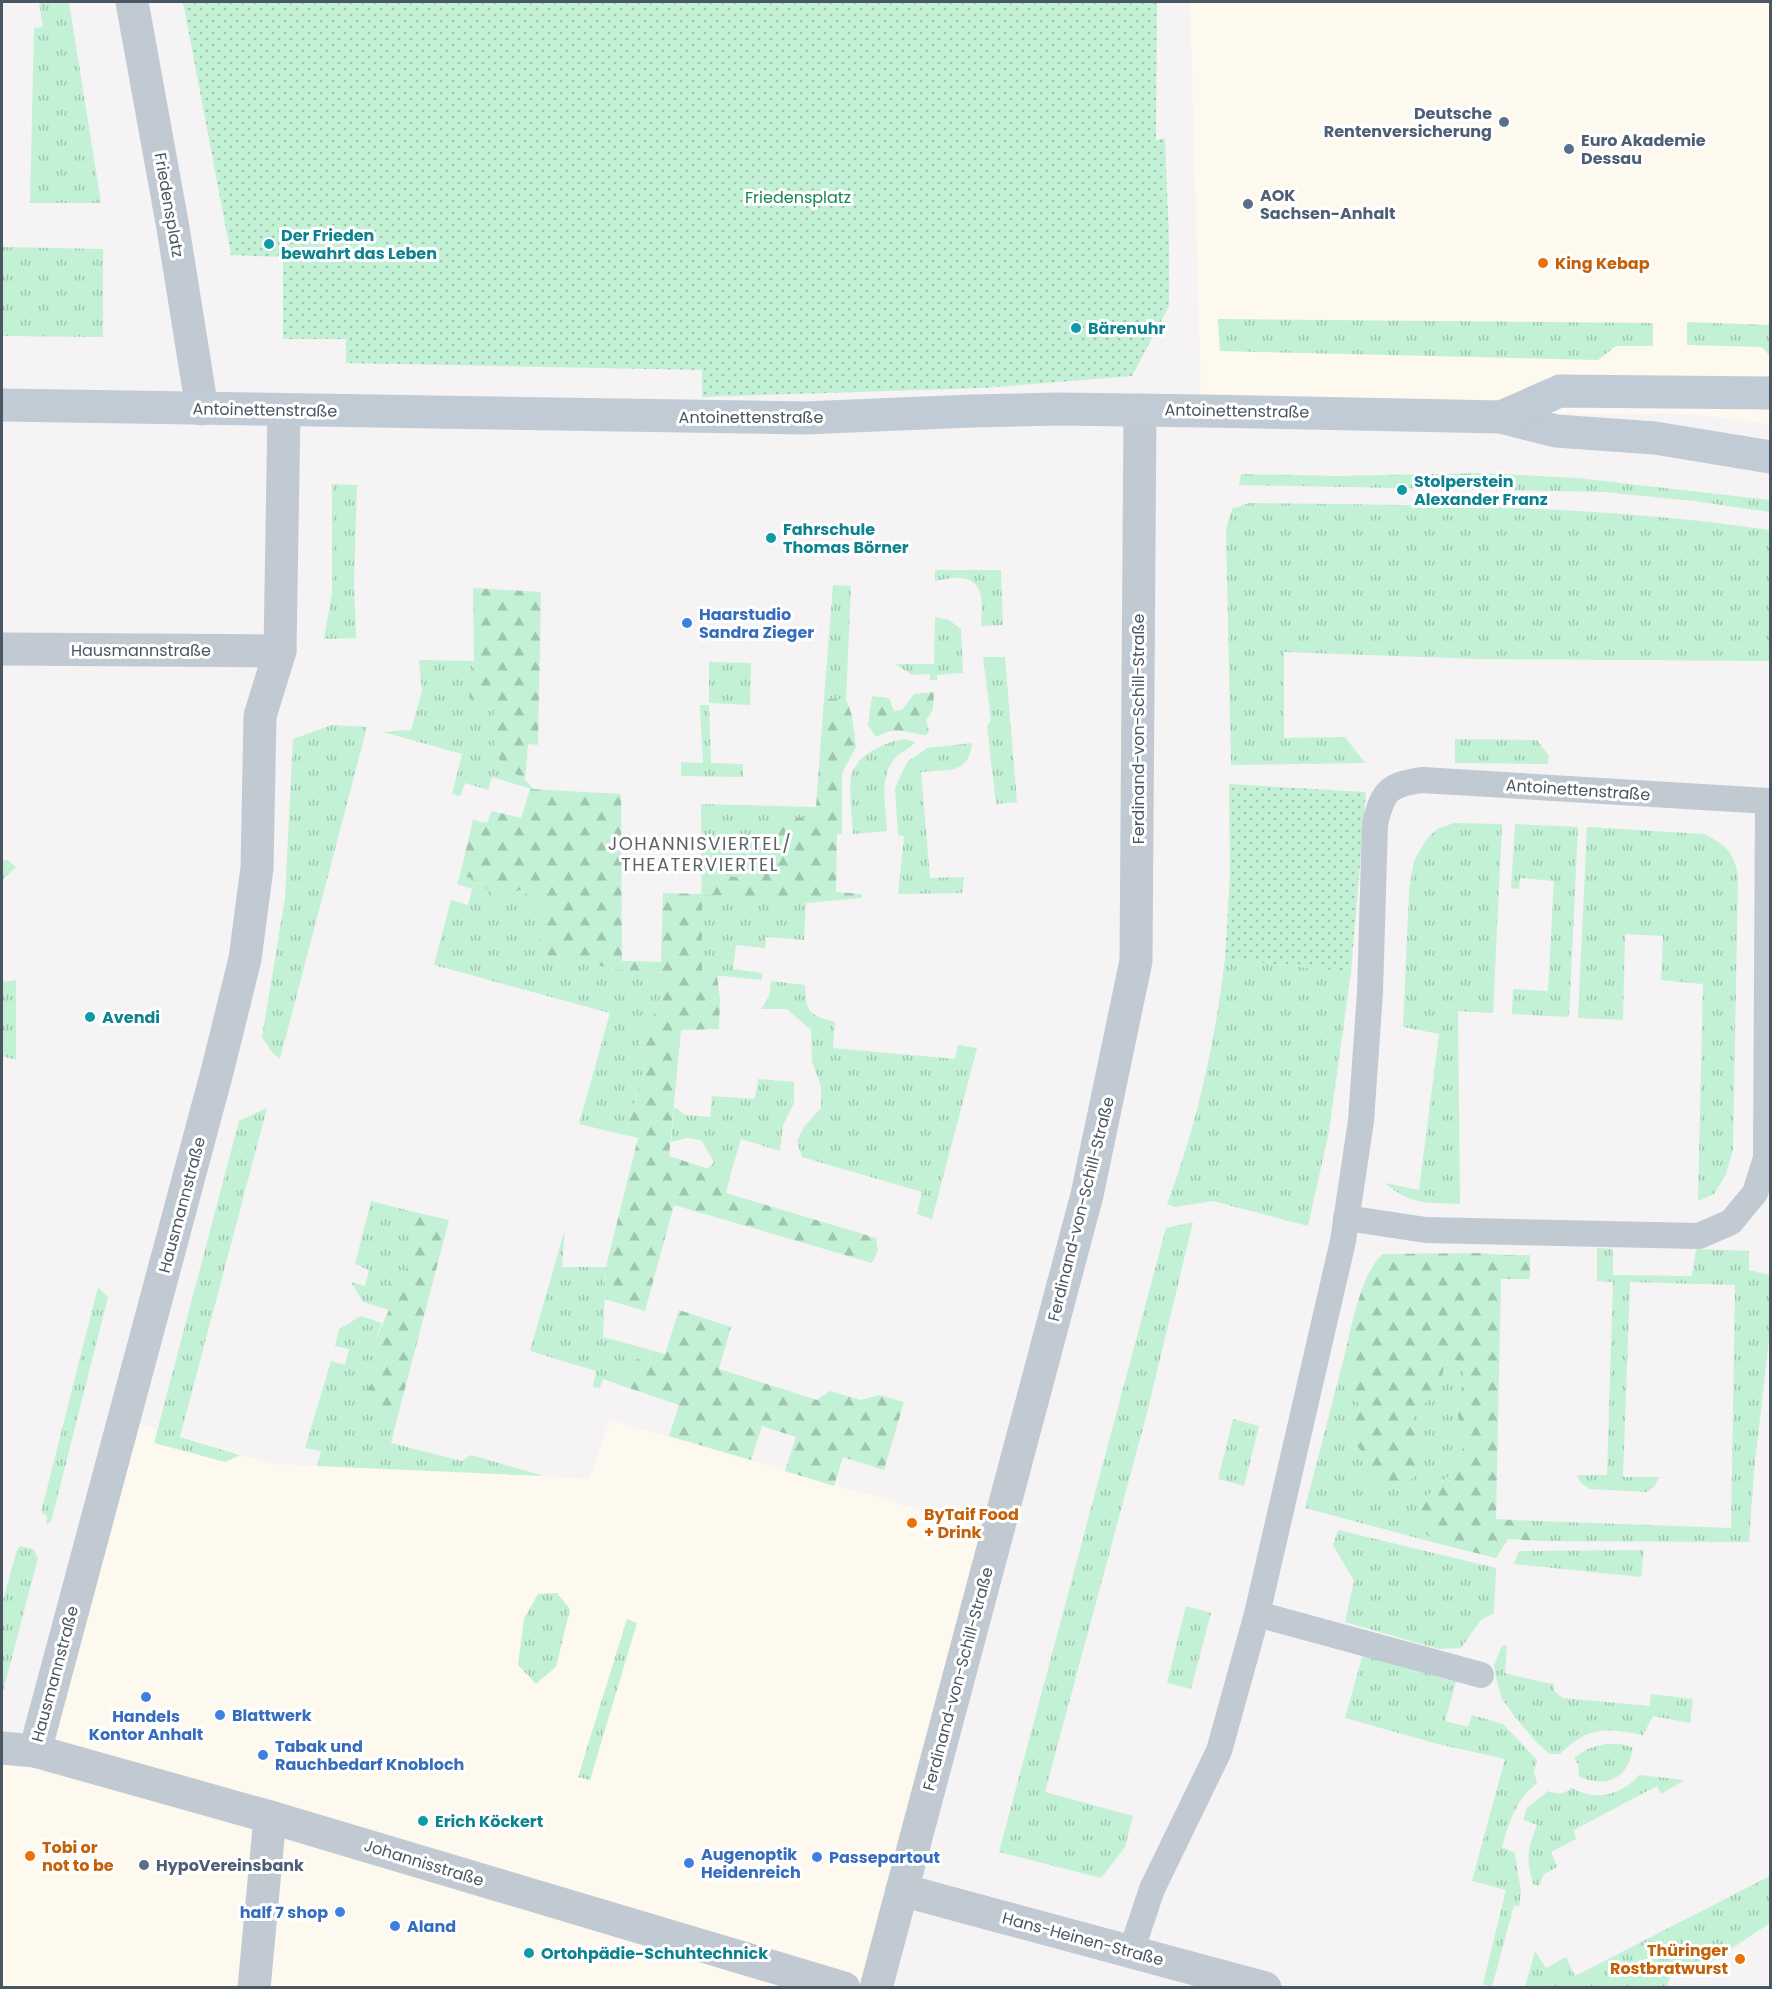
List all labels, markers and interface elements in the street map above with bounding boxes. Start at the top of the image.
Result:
place label: Deutsche Rentenversicherung [1324,102,1492,143]
marker: Deutsche Rentenversicherung [1497,115,1511,129]
place label: Euro Akademie Dessau [1581,129,1706,170]
marker: Euro Akademie Dessau [1562,142,1576,156]
street label: Friedensplatz [148,151,190,259]
place label: AOK Sachsen-Anhalt [1260,184,1395,225]
park label: Friedensplatz [745,186,851,209]
marker: AOK Sachsen-Anhalt [1241,197,1255,211]
place label: Der Frieden bewahrt das Leben [281,224,437,265]
marker: Der Frieden bewahrt das Leben [262,237,276,251]
place label: King Kebap [1555,252,1650,275]
marker: King Kebap [1536,256,1550,270]
place label: Bärenuhr [1088,317,1165,340]
marker: Bärenuhr [1069,321,1083,335]
street label: Antoinettenstraße [192,397,338,423]
street label: Antoinettenstraße [1164,398,1310,424]
street label: Antoinettenstraße [679,406,823,429]
place label: Stolperstein Alexander Franz [1414,470,1548,511]
marker: Stolperstein Alexander Franz [1395,483,1409,497]
place label: Fahrschule Thomas Börner [783,518,909,559]
marker: Fahrschule Thomas Börner [764,531,778,545]
place label: Haarstudio Sandra Zieger [699,603,814,644]
street label: Ferdinand-von-Schill-Straße [1127,614,1150,844]
marker: Haarstudio Sandra Zieger [680,616,694,630]
street label: Hausmannstraße [71,639,211,662]
street label: Antoinettenstraße [1505,773,1651,807]
district label: JOHANNISVIERTEL/ THEATERVIERTEL [608,831,792,877]
place label: Avendi [102,1006,160,1029]
marker: Avendi [83,1010,97,1024]
street label: Ferdinand-von-Schill-Straße [1042,1094,1120,1324]
street label: Hausmannstraße [153,1134,211,1276]
place label: ByTaif Food + Drink [924,1503,1019,1544]
marker: ByTaif Food + Drink [905,1516,919,1530]
street label: Ferdinand-von-Schill-Straße [917,1565,999,1793]
street label: Hausmannstraße [26,1603,84,1745]
marker: Handels Kontor Anhalt [139,1690,153,1704]
place label: Blattwerk [232,1704,312,1727]
place label: Handels Kontor Anhalt [89,1705,203,1746]
marker: Blattwerk [213,1708,227,1722]
place label: Tabak und Rauchbedarf Knobloch [275,1735,464,1776]
marker: Tabak und Rauchbedarf Knobloch [256,1748,270,1762]
place label: Erich Köckert [435,1810,543,1833]
marker: Erich Köckert [416,1814,430,1828]
street label: Johannisstraße [361,1834,487,1892]
place label: Tobi or not to be [42,1836,114,1877]
place label: Augenoptik Heidenreich [701,1843,801,1884]
place label: Passepartout [829,1846,940,1869]
marker: Tobi or not to be [23,1849,37,1863]
marker: Passepartout [810,1850,824,1864]
place label: HypoVereinsbank [156,1854,304,1877]
marker: Augenoptik Heidenreich [682,1856,696,1870]
marker: HypoVereinsbank [137,1858,151,1872]
place label: half 7 shop [240,1901,328,1924]
marker: half 7 shop [333,1905,347,1919]
street label: Hans-Heinen-Straße [1000,1906,1166,1972]
place label: Aland [407,1915,456,1938]
marker: Aland [388,1919,402,1933]
place label: Thüringer Rostbratwurst [1610,1939,1728,1980]
place label: Ortohpädie-Schuhtechnick [541,1942,768,1965]
marker: Ortohpädie-Schuhtechnick [522,1946,536,1960]
marker: Thüringer Rostbratwurst [1733,1952,1747,1966]

